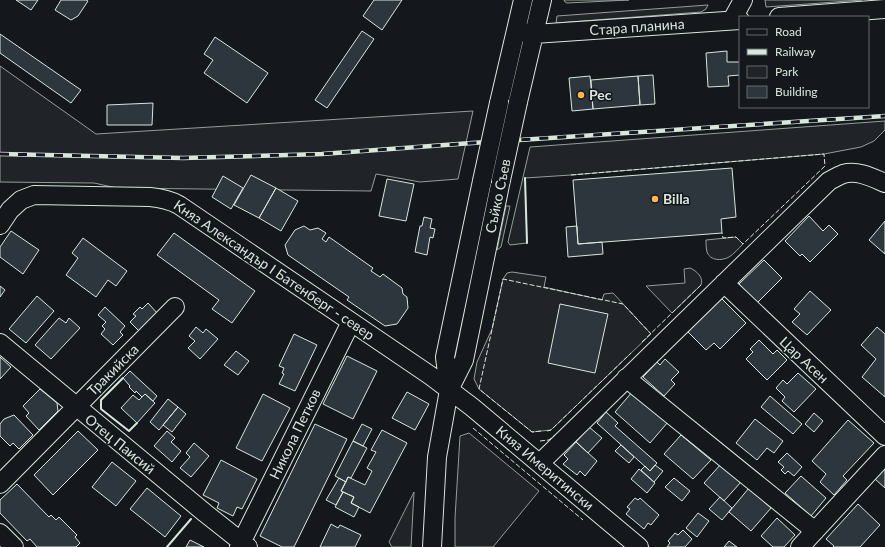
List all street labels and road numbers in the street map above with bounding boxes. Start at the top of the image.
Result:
street label: Стара планина [589,15,685,38]
street label: Съйко Съев [481,157,514,235]
street label: Княз Александър I Батенберг - север [171,196,378,343]
street label: Цар Асен [776,333,832,386]
street label: Тракийска [83,340,142,399]
street label: Никола Петков [265,386,324,482]
street label: Отец Паисий [82,410,159,477]
street label: Княз Имеритински [493,422,598,514]

